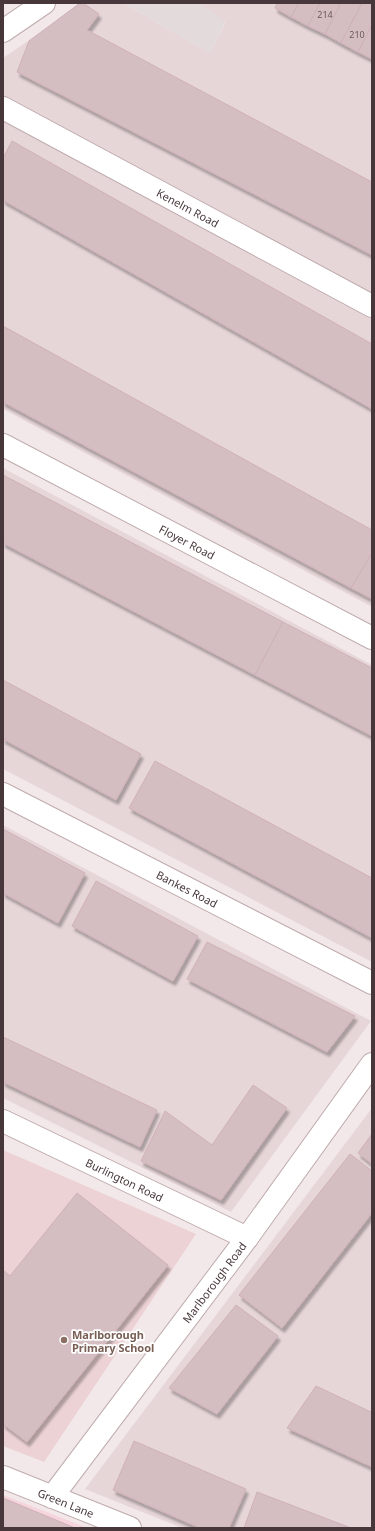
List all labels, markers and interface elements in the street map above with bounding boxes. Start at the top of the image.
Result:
house number: 214 [317,8,333,21]
house number: 210 [349,28,365,41]
street label: Kenelm Road [154,184,222,230]
street label: Floyer Road [157,521,218,562]
street label: Bankes Road [154,866,220,910]
street label: Burlington Road [83,1154,166,1204]
street label: Marlborough Road [178,1239,249,1326]
place label: Marlborough Primary School [72,1327,154,1355]
marker: Marlborough Primary School [59,1335,69,1345]
street label: Green Lane [36,1484,96,1520]

